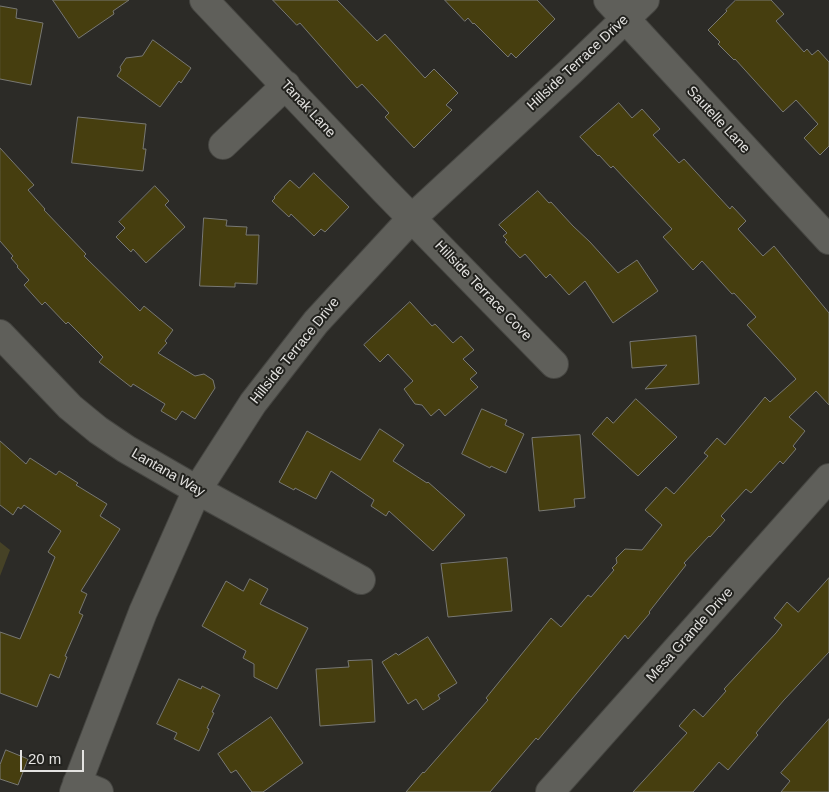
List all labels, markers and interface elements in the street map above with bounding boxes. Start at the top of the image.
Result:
street label: Hillside Terrace Drive [524,12,632,114]
street label: Tanak Lane [277,77,339,141]
street label: Sautelle Lane [683,83,753,157]
street label: Hillside Terrace Cove [431,238,535,344]
street label: Hillside Terrace Drive [247,294,343,408]
street label: Lantana Way [128,445,208,501]
street label: Mesa Grande Drive [643,584,737,686]
scale bar [22,740,86,772]
text: 20 m [28,750,61,767]

